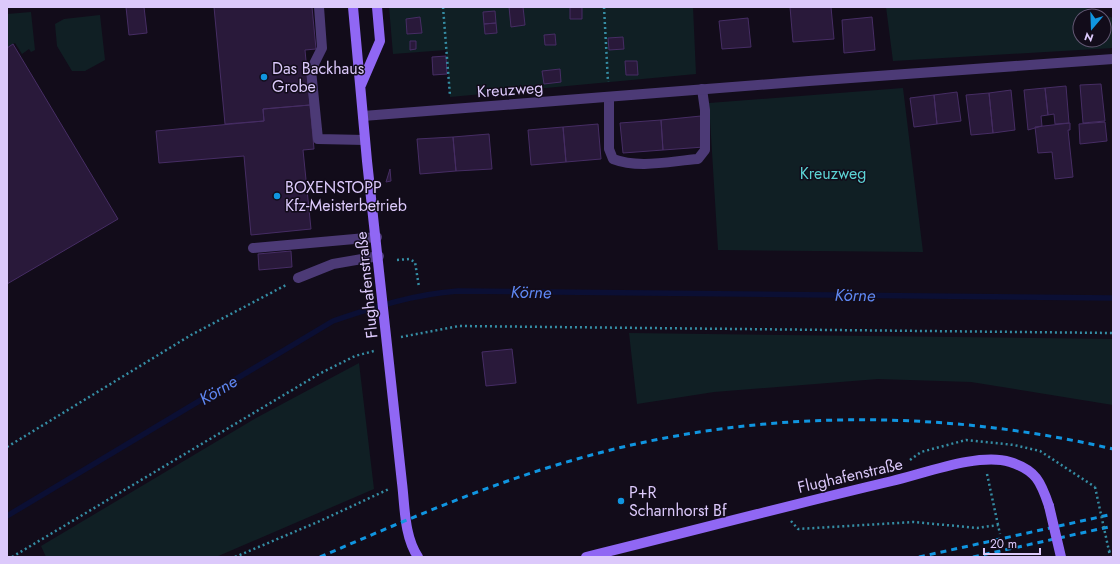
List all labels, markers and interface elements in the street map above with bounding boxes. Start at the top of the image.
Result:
north arrow [1072,8,1112,48]
text: N [1082,28,1095,46]
place label: Das Backhaus Grobe [272,57,364,98]
marker: Das Backhaus Grobe [259,72,269,82]
street label: Kreuzweg [476,76,544,103]
park label: Kreuzweg [800,162,866,185]
place label: BOXENSTOPP Kfz-Meisterbetrieb [285,176,407,217]
marker: BOXENSTOPP Kfz-Meisterbetrieb [272,191,282,201]
street label: Flughafenstraße [349,230,384,339]
water label: Körne [510,280,552,304]
water label: Körne [834,283,876,307]
water label: Körne [194,369,242,411]
street label: Flughafenstraße [795,452,905,499]
place label: P+R Scharnhorst Bf [629,481,727,522]
marker: P+R Scharnhorst Bf [616,496,626,506]
scale bar [984,530,1040,556]
text: 20 m [990,535,1017,553]

